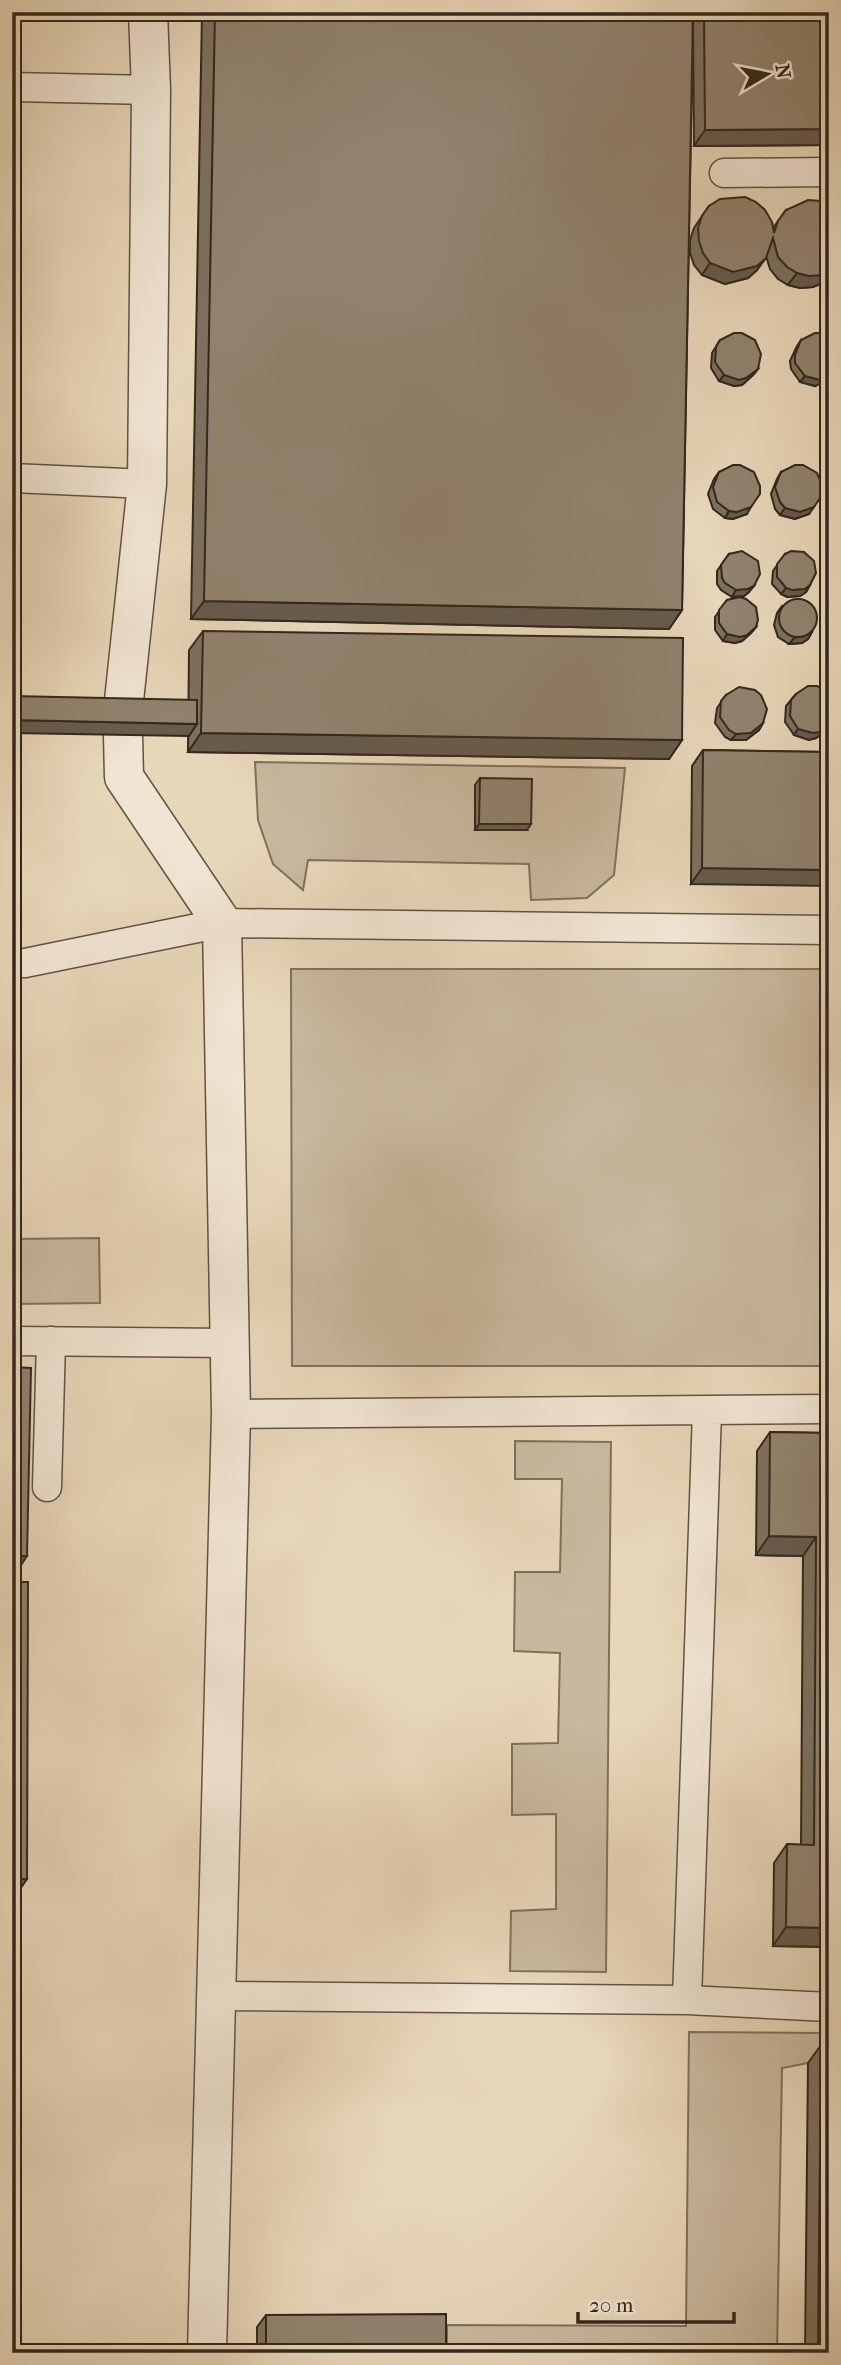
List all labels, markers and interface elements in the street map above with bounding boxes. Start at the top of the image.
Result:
north arrow [732,38,802,108]
text: N [771,62,795,81]
scale bar [578,2281,734,2325]
text: 20 m [589,2293,634,2317]

